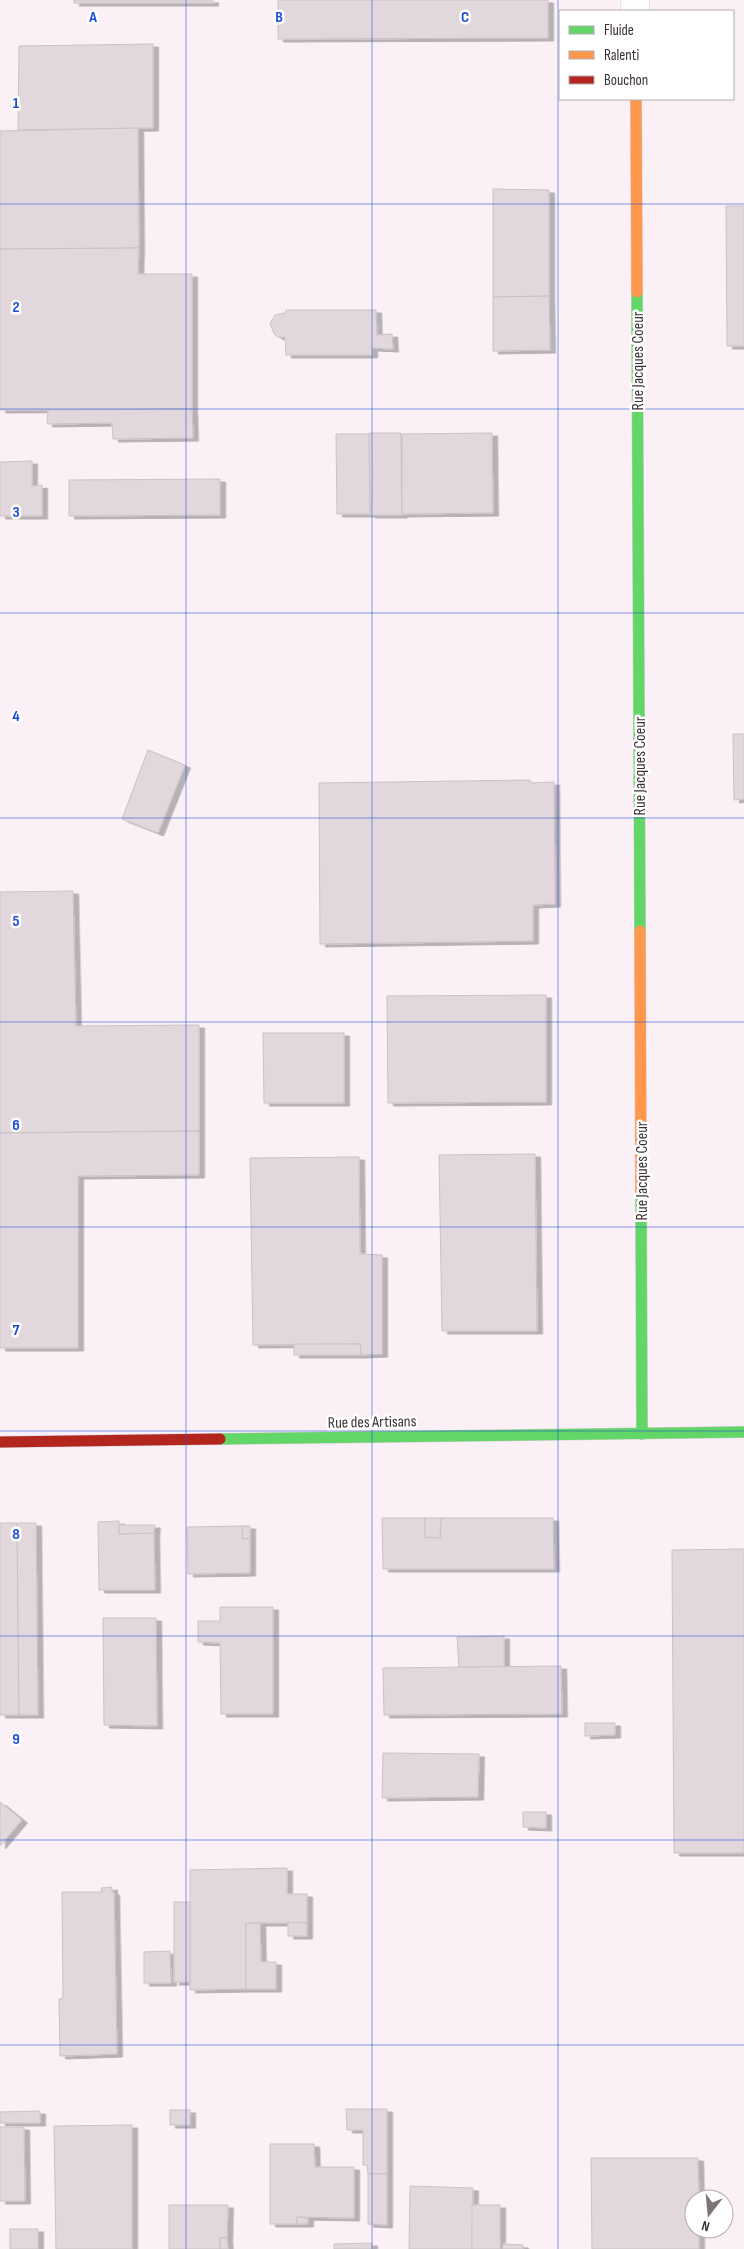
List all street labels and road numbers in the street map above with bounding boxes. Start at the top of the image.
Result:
street label: Rue Jacques Coeur [629,311,648,410]
street label: Rue Jacques Coeur [631,716,650,815]
street label: Rue Jacques Coeur [633,1121,652,1220]
street label: Rue des Artisans [328,1412,417,1433]

